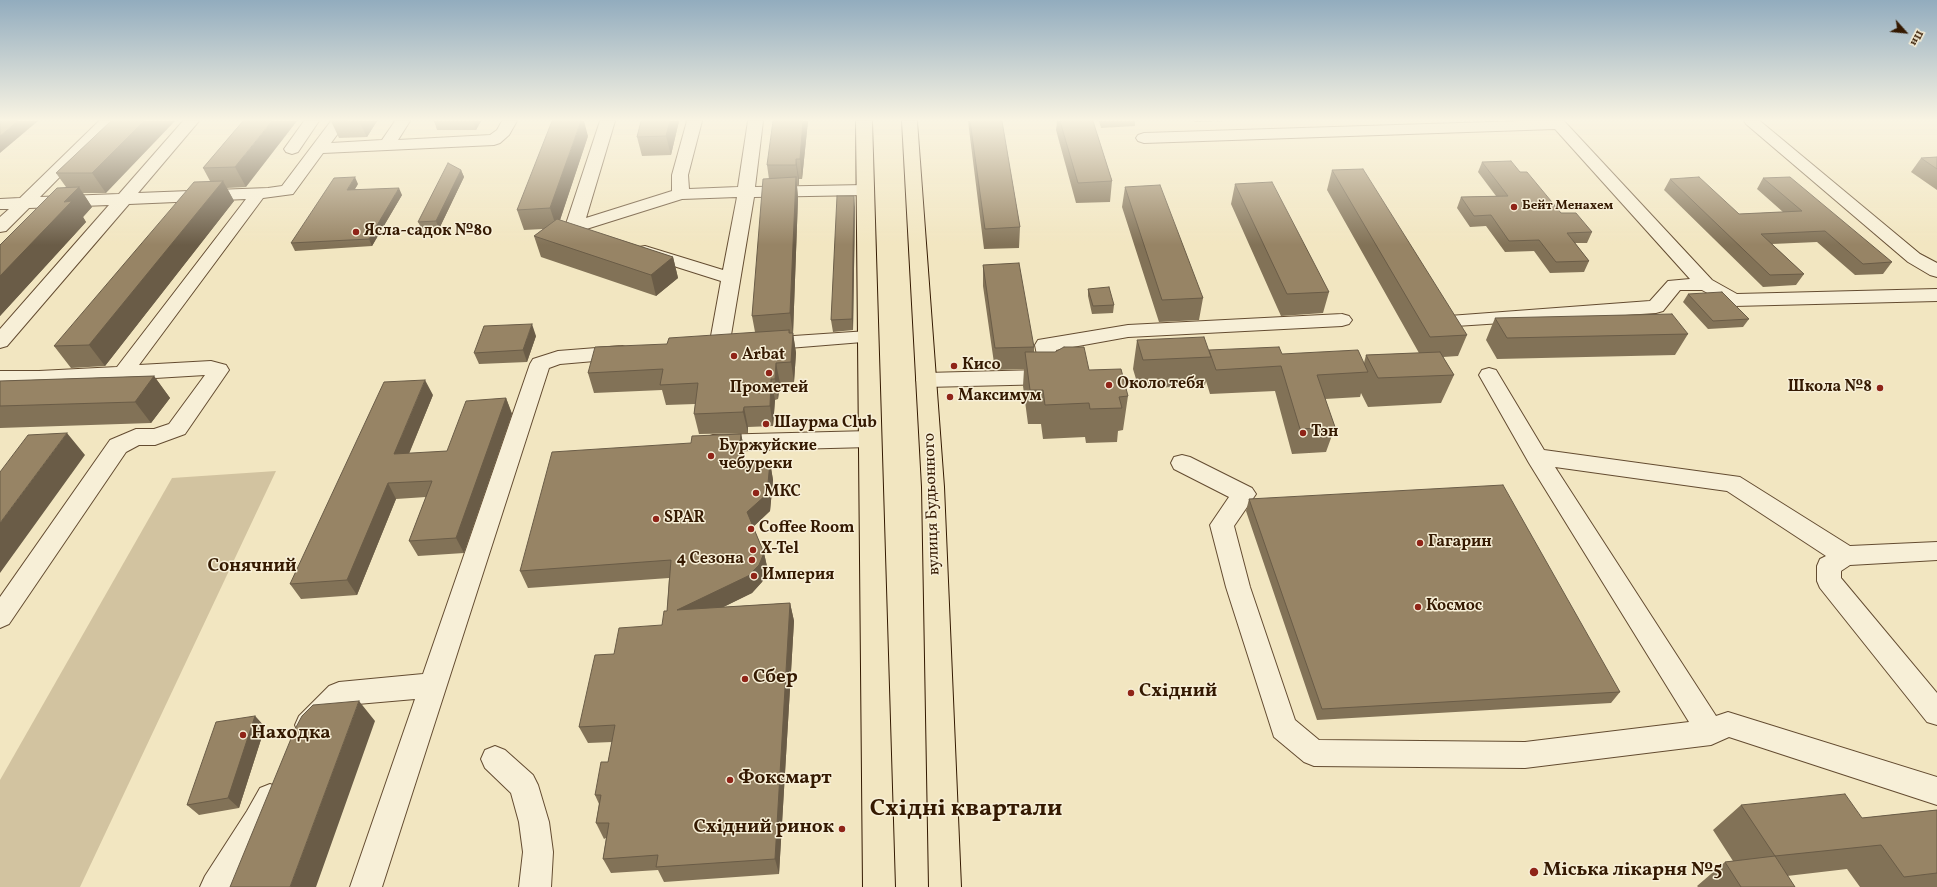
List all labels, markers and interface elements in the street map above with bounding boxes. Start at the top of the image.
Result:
north arrow [1885,12,1925,52]
text: Пн [1906,27,1926,48]
place label: Бейт Менахем [1522,199,1613,215]
marker: Бейт Менахем [1509,202,1519,212]
place label: Ясла-садок №80 [364,222,492,242]
marker: Ясла-садок №80 [351,227,361,237]
place label: Arbat [742,346,785,366]
marker: Arbat [729,351,739,361]
place label: Кисо [962,356,1001,376]
marker: Кисо [949,361,959,371]
marker: Прометей [764,368,774,378]
place label: Около тебя [1117,375,1204,395]
place label: Школа №8 [1788,378,1872,398]
place label: Прометей [730,379,808,399]
marker: Около тебя [1104,380,1114,390]
marker: Школа №8 [1875,383,1885,393]
place label: Максимум [958,387,1041,407]
marker: Максимум [945,392,955,402]
place label: Шаурма Club [774,414,877,434]
marker: Шаурма Club [761,419,771,429]
place label: Тэн [1311,423,1338,443]
marker: Тэн [1298,428,1308,438]
street label: вулиця Будьонного [921,433,945,575]
place label: Буржуйские чебуреки [719,437,817,475]
marker: Буржуйские чебуреки [706,451,716,461]
place label: МКС [764,483,801,503]
marker: МКС [751,488,761,498]
place label: SPAR [664,509,705,529]
marker: SPAR [651,514,661,524]
place label: Coffee Room [759,519,855,539]
marker: Coffee Room [746,524,756,534]
place label: Гагарин [1428,533,1492,553]
marker: Гагарин [1415,538,1425,548]
place label: X-Tel [761,540,799,560]
marker: X-Tel [748,545,758,555]
place label: 4 Сезона [677,550,744,570]
marker: 4 Сезона [747,555,757,565]
district label: Сонячний [207,557,297,579]
place label: Империя [762,566,834,586]
marker: Империя [749,571,759,581]
place label: Космос [1426,597,1482,617]
marker: Космос [1413,602,1423,612]
place label: Сбер [753,668,798,690]
marker: Сбер [740,674,750,684]
place label: Східний [1139,682,1217,704]
marker: Східний [1126,688,1136,698]
place label: Находка [251,724,331,746]
marker: Находка [238,730,248,740]
place label: Фоксмарт [738,769,832,791]
marker: Фоксмарт [725,775,735,785]
district label: Східні квартали [870,797,1062,825]
place label: Східний ринок [693,818,834,840]
marker: Східний ринок [837,824,847,834]
place label: Міська лікарня №5 [1543,861,1722,883]
marker: Міська лікарня №5 [1528,866,1540,878]

